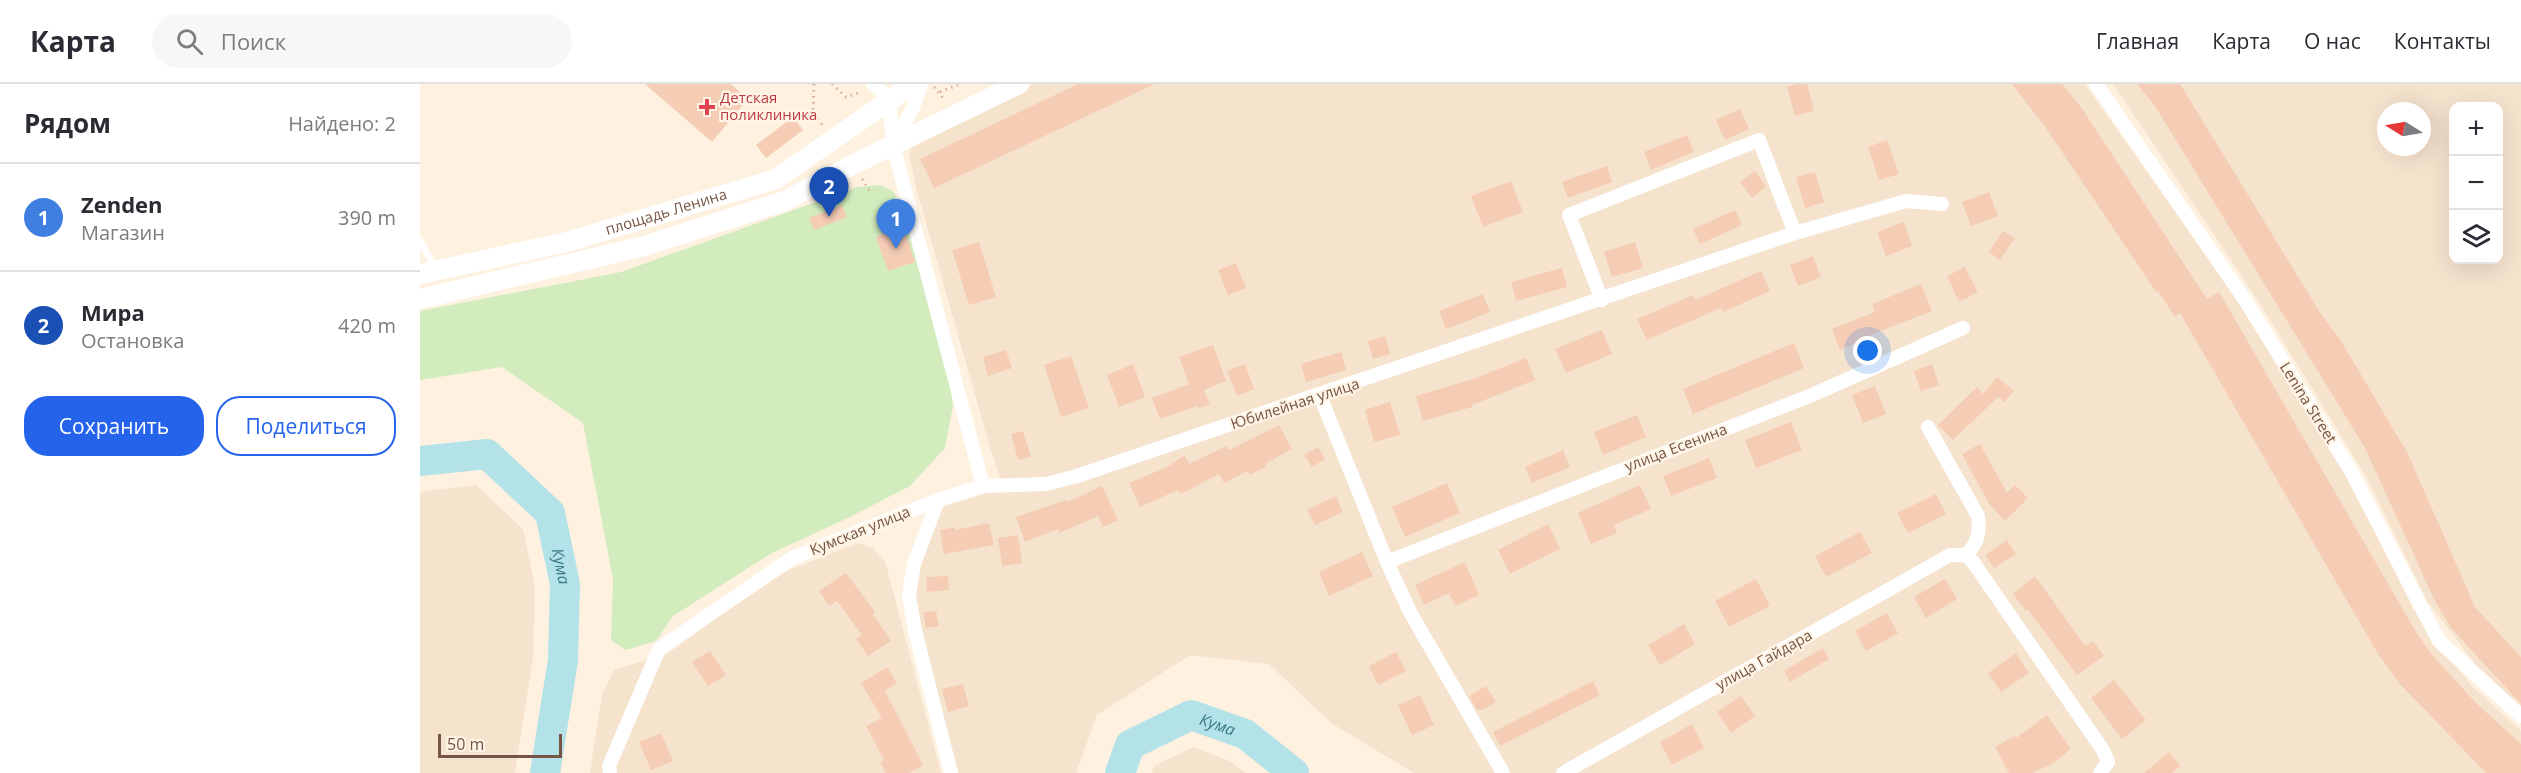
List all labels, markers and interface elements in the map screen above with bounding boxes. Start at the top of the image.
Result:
search box [152,14,572,68]
text: Карта [30,22,116,60]
icon: search [173,25,206,58]
text: Поиск [221,26,286,56]
text: Главная [2096,27,2179,55]
text: Карта [2212,27,2271,55]
text: О нас [2304,27,2361,55]
text: Контакты [2394,27,2491,55]
place label: Детская поликлиника [720,87,817,124]
marker: Детская поликлиника [698,98,716,116]
north arrow [2377,102,2431,156]
map controls [2449,102,2503,264]
button: + [2449,102,2503,156]
text: Рядом [24,105,111,141]
text: Найдено: 2 [288,110,396,137]
button: − [2449,156,2503,210]
pin: 2 [810,168,848,217]
street label: площадь Ленина [603,183,729,239]
text: Zenden [81,189,163,219]
pin: 1 [876,200,916,249]
text: 1 [38,204,49,231]
text: 390 m [338,204,396,231]
button: layers [2449,210,2503,264]
text: Магазин [81,219,165,246]
text: Мира [81,297,145,327]
text: 2 [38,312,49,339]
text: 420 m [338,312,396,339]
text: Остановка [81,327,184,354]
your location [1853,336,1882,365]
street label: Lenina Street [2276,358,2342,447]
street label: Юбилейная улица [1228,373,1362,433]
button: Сохранить [24,396,204,456]
button: Поделиться [216,396,396,456]
street label: улица Есенина [1622,418,1730,476]
street label: Кумская улица [807,501,913,559]
water label: Кума [547,546,576,586]
street label: улица Гайдара [1712,624,1815,694]
water label: Кума [1197,708,1239,741]
scale bar [438,731,562,758]
text: 50 m [447,733,484,755]

